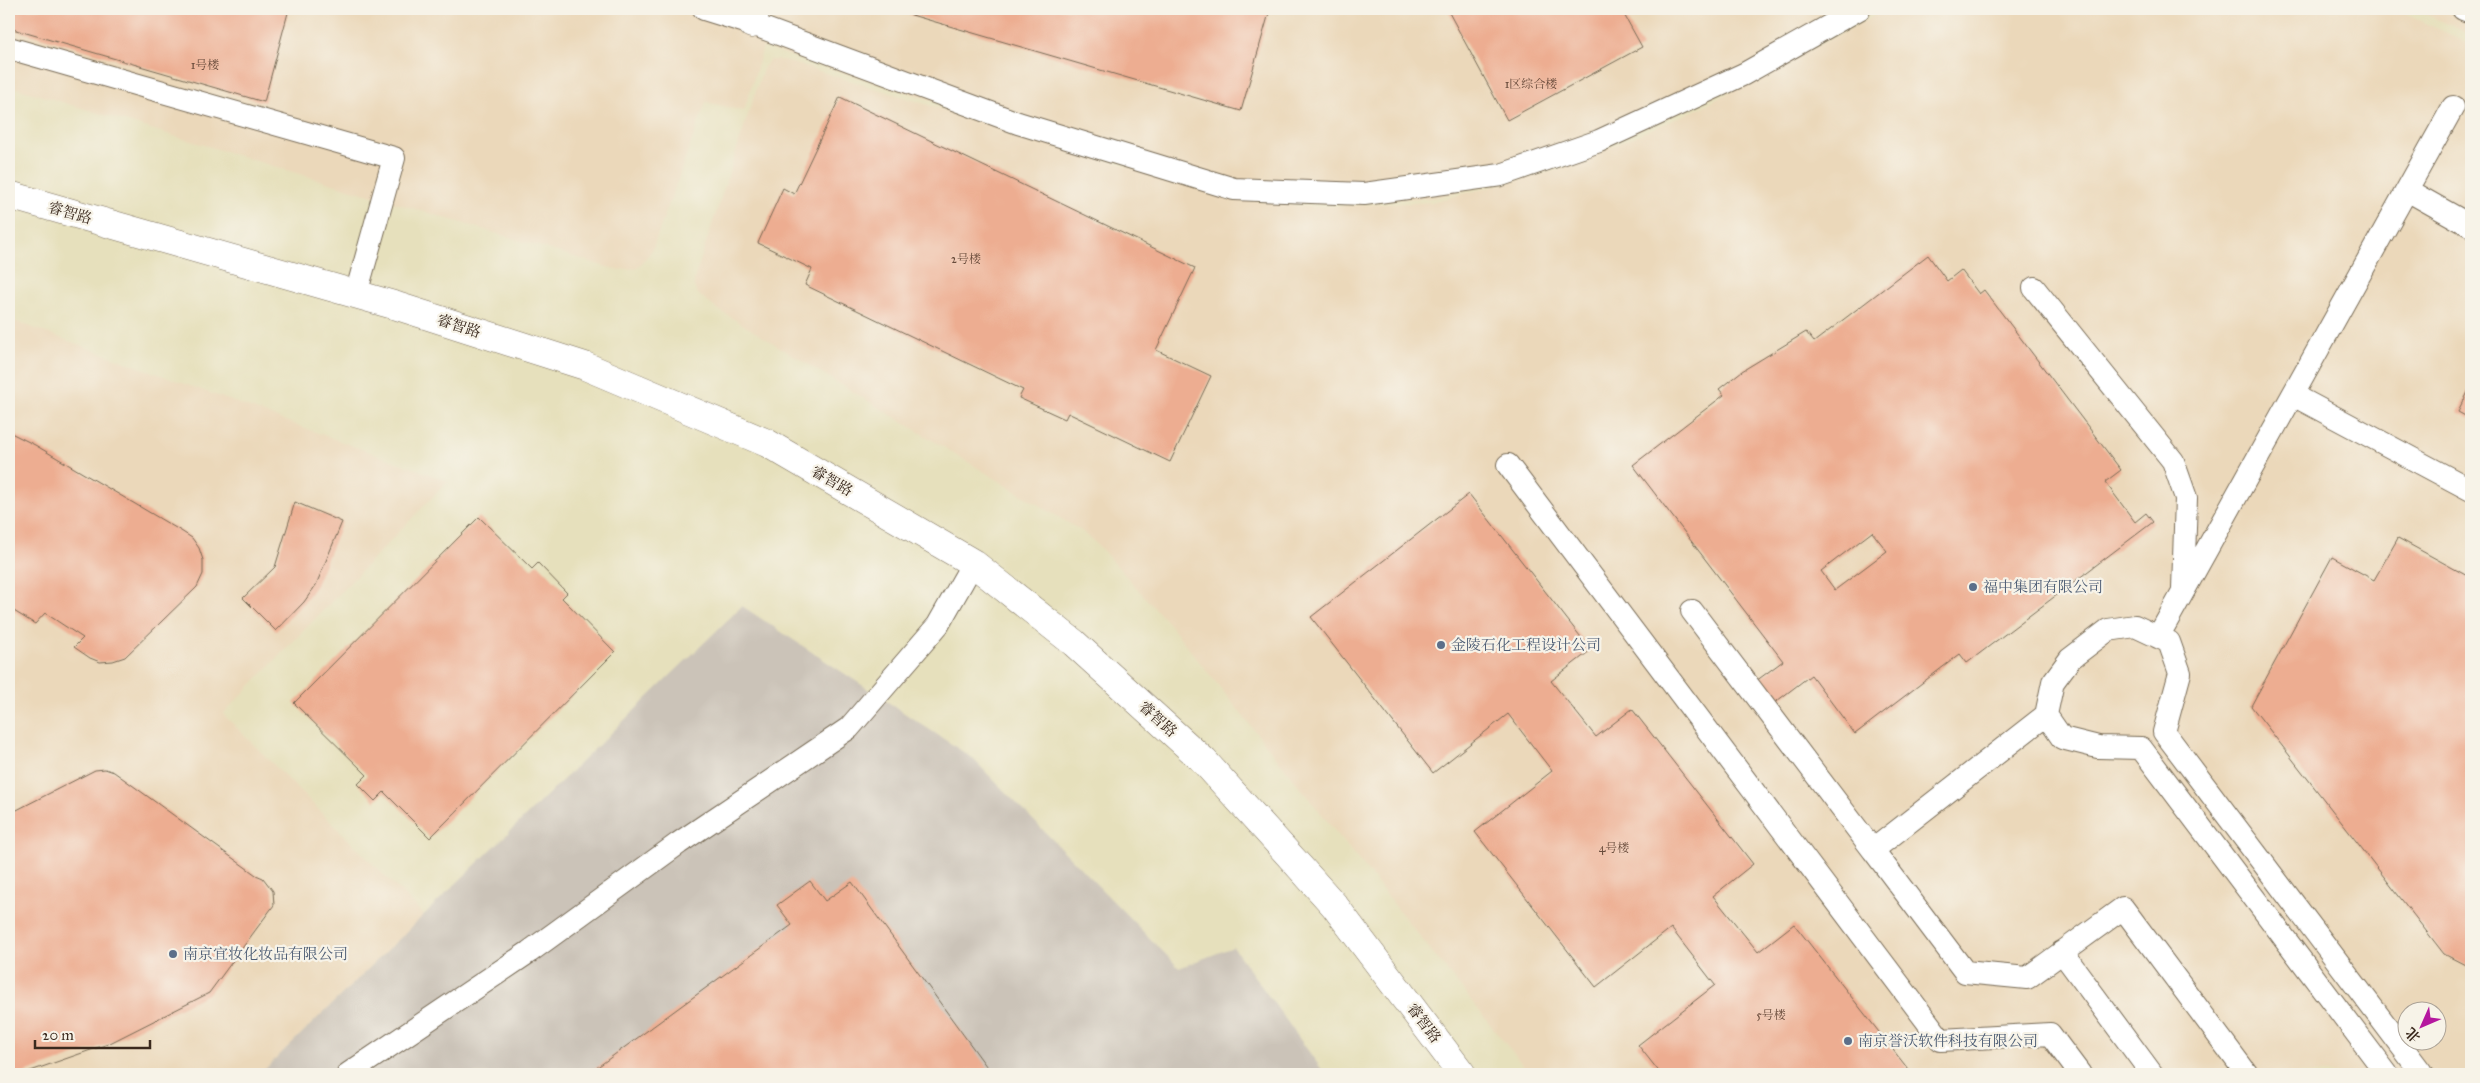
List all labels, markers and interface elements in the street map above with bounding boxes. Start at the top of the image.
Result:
house number: 1号楼 [191,58,219,72]
house number: 1区综合楼 [1505,77,1557,91]
street label: 睿智路 [46,198,94,228]
house number: 2号楼 [951,252,981,266]
street label: 睿智路 [435,310,483,342]
street label: 睿智路 [808,462,856,500]
place label: 福中集团有限公司 [1983,578,2103,596]
marker: 福中集团有限公司 [1967,581,1979,593]
place label: 金陵石化工程设计公司 [1451,636,1601,654]
marker: 金陵石化工程设计公司 [1435,639,1447,651]
street label: 睿智路 [1135,697,1181,741]
house number: 4号楼 [1599,841,1629,855]
place label: 南京宜妆化妆品有限公司 [183,945,348,963]
marker: 南京宜妆化妆品有限公司 [167,948,179,960]
street label: 睿智路 [1403,1000,1445,1046]
north arrow [2398,1000,2448,1050]
house number: 5号楼 [1756,1008,1786,1022]
scale bar [35,1018,150,1050]
text: 北 [2402,1024,2424,1046]
text: 20 m [42,1026,74,1044]
place label: 南京誉沃软件科技有限公司 [1858,1032,2038,1050]
marker: 南京誉沃软件科技有限公司 [1842,1035,1854,1047]

